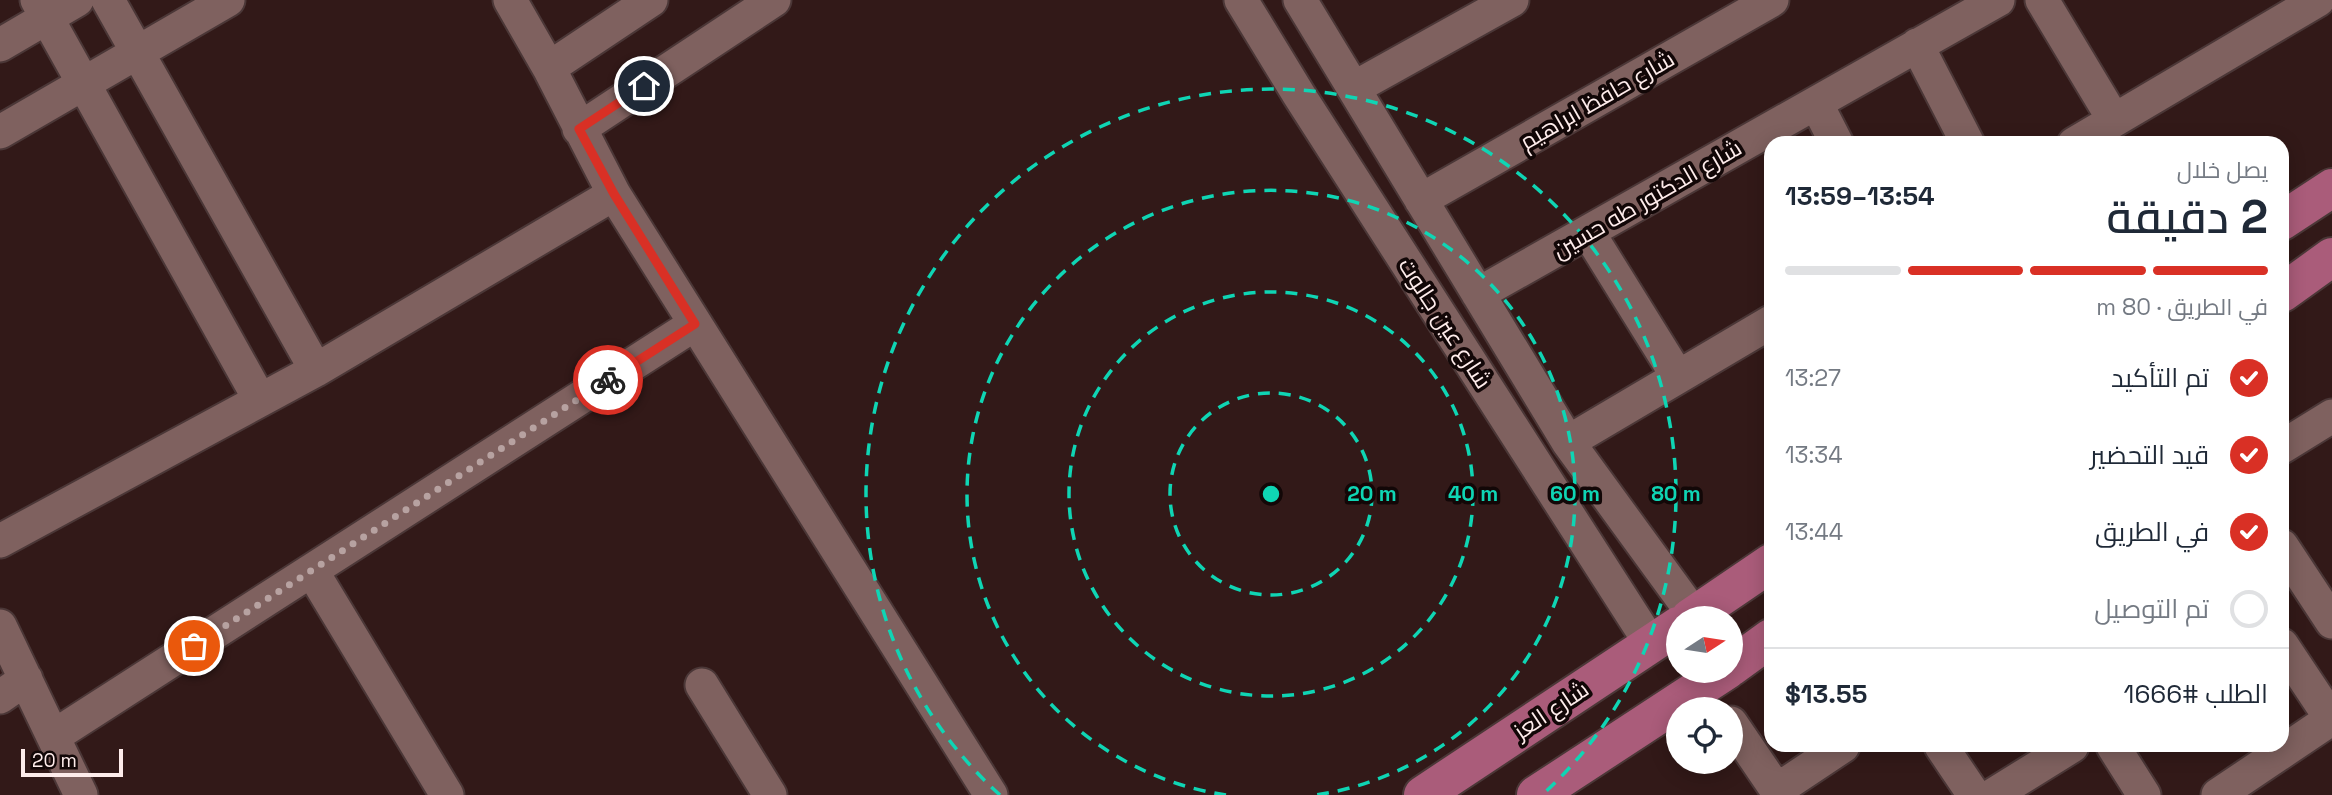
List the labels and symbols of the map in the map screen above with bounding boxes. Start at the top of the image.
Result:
street label: شارع حافظ ابراهيم [1514,44,1680,157]
pin [614,56,674,116]
street label: شارع الدكتور طه حسين [1547,133,1747,266]
street label: شارع عين جالوت [1391,252,1498,395]
courier [573,345,643,415]
text: 20 m [1347,480,1397,507]
text: 40 m [1448,480,1498,507]
text: 60 m [1550,480,1600,507]
text: 80 m [1651,480,1701,507]
centre of rings [1259,482,1283,506]
north arrow [1666,606,1743,682]
pin [164,616,224,676]
street label: شارع العز [1506,674,1595,748]
scale bar [21,746,122,778]

